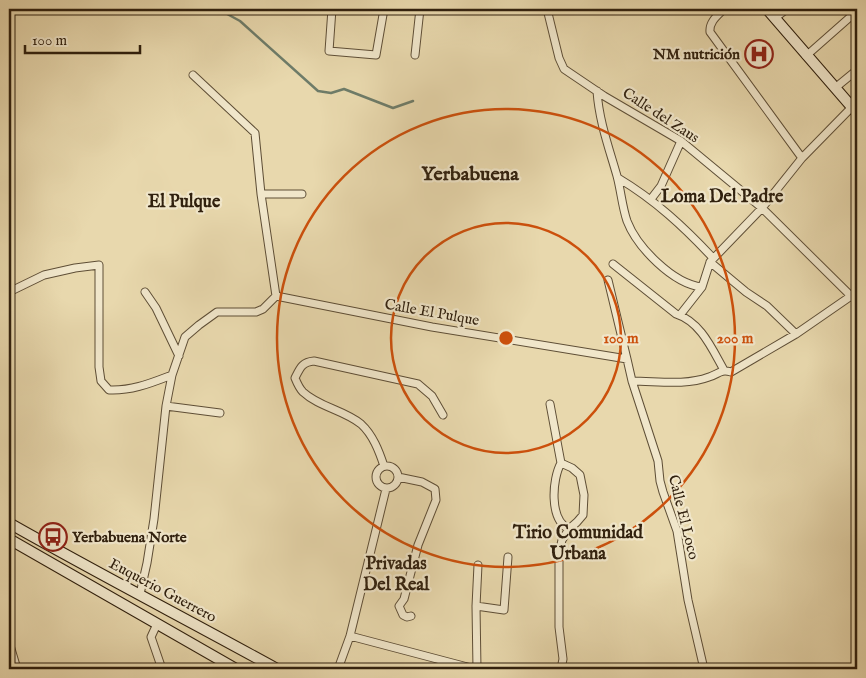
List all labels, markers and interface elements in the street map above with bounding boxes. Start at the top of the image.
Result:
scale bar [25,22,140,54]
text: 100 m [32,31,68,50]
hospital icon: NM nutrición [744,39,774,69]
place label: NM nutrición [652,45,740,64]
street label: Calle del Zaus [619,84,703,147]
district label: Yerbabuena [421,162,519,187]
district label: Loma Del Padre [661,186,784,209]
district label: El Pulque [148,191,221,214]
street label: Calle El Pulque [383,295,481,330]
centre of rings [497,329,515,347]
text: 100 m [603,329,639,348]
text: 200 m [717,329,754,348]
street label: Calle El Loco [664,473,703,561]
bus stop icon: Yerbabuena Norte [38,522,68,552]
district label: Tirio Comunidad Urbana [512,522,643,566]
place label: Yerbabuena Norte [72,528,187,547]
district label: Privadas Del Real [363,553,430,597]
street label: Euquerio Guerrero [106,554,220,627]

